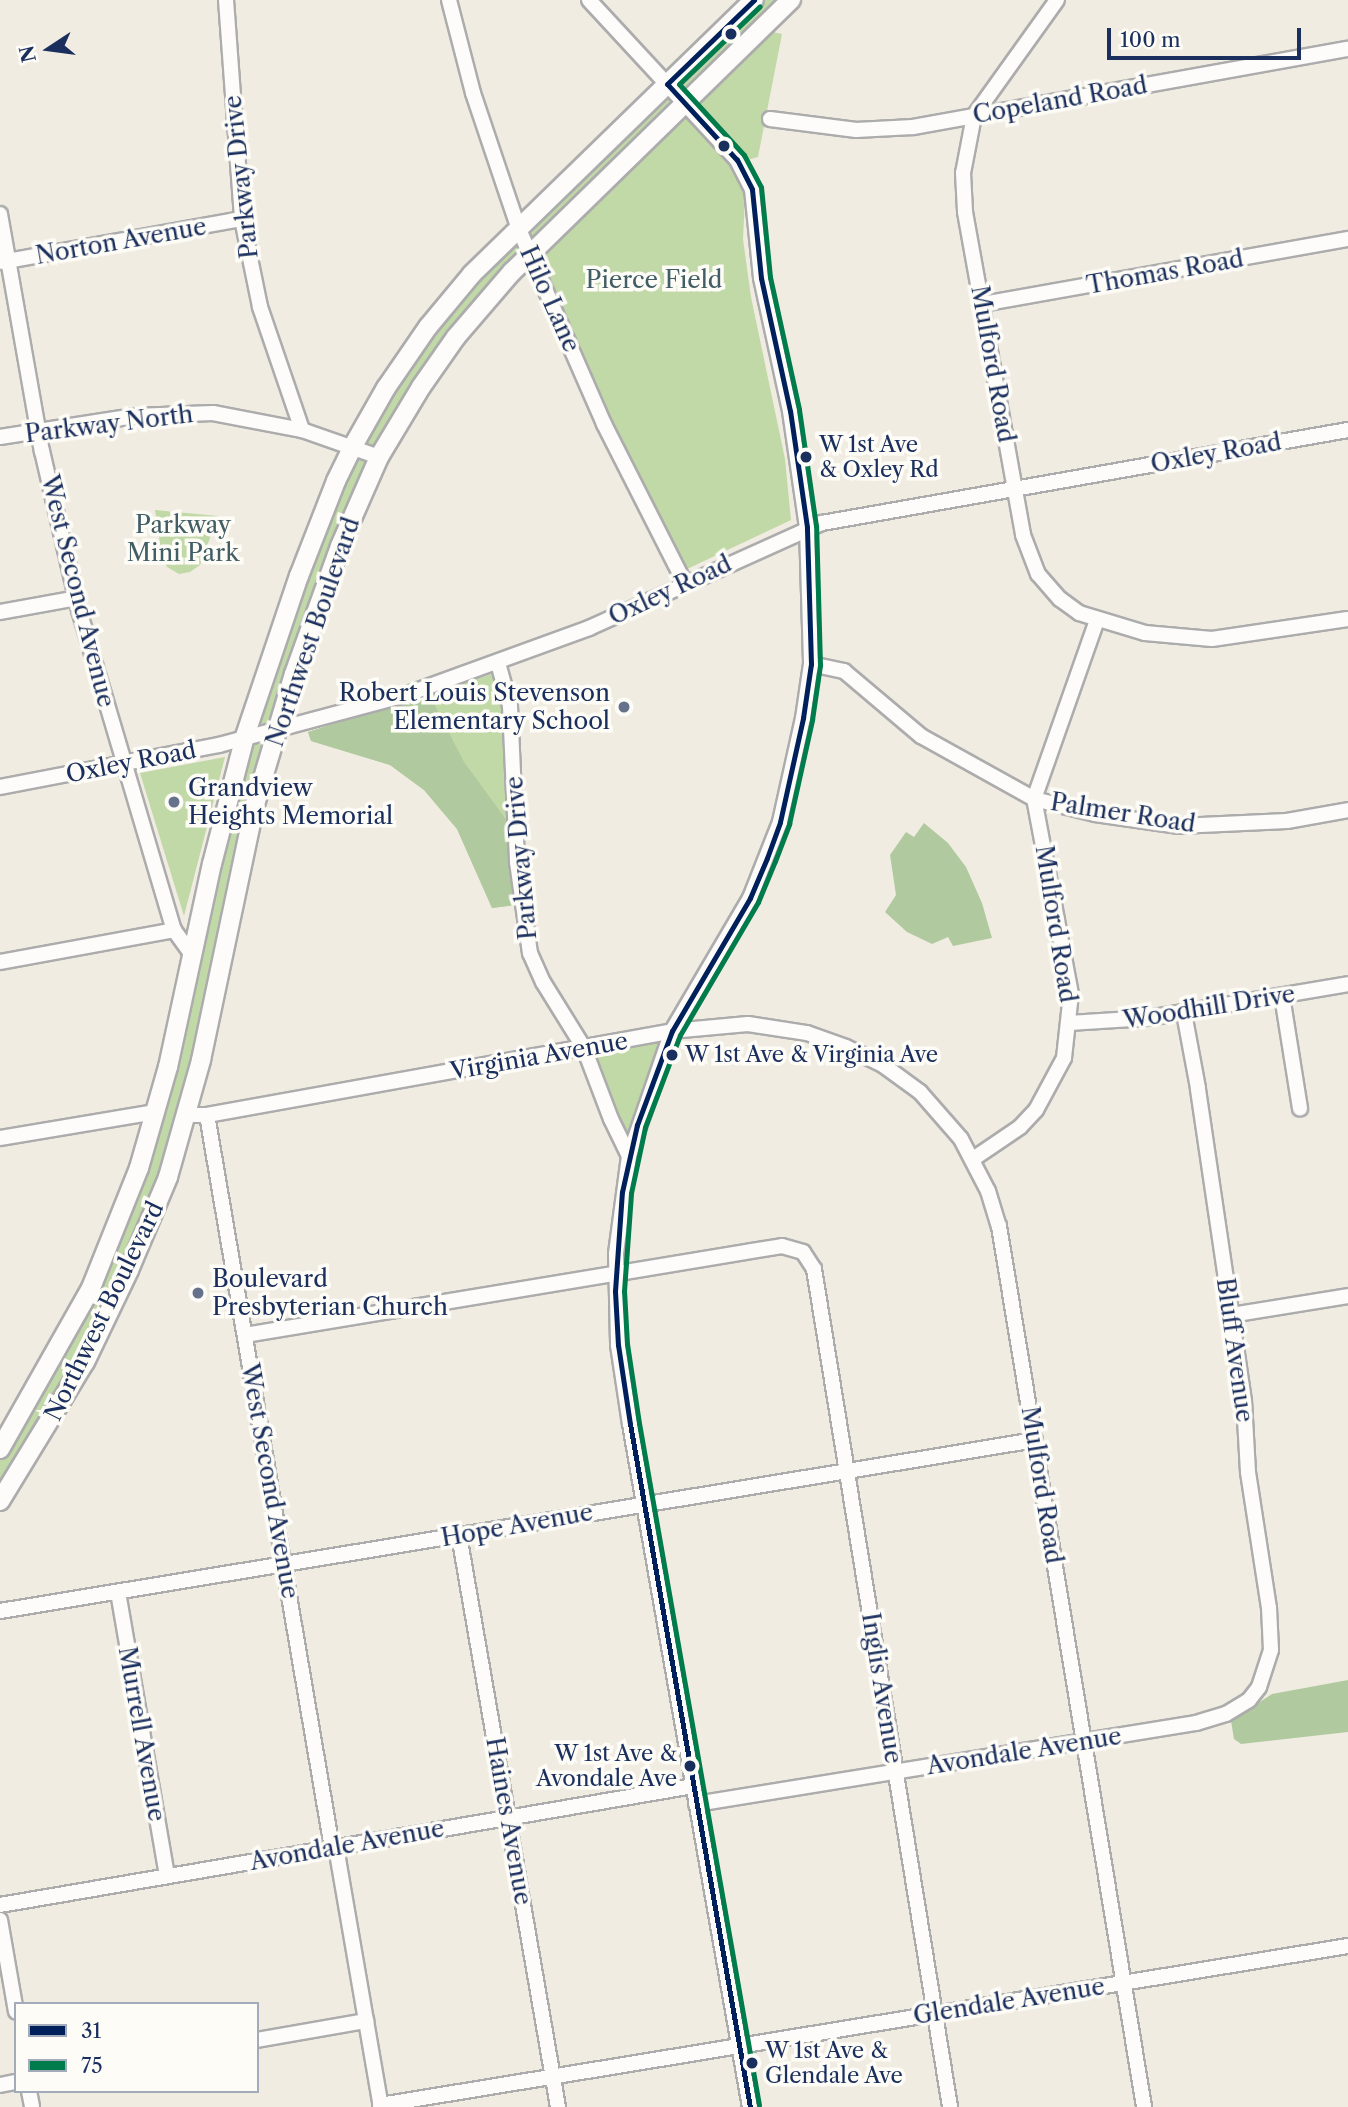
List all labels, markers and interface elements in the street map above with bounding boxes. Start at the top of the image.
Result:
north arrow [14,14,84,84]
scale bar [1110,14,1304,58]
unlabelled marker [724,27,738,41]
text: 100 m [1120,27,1181,52]
text: N [15,43,41,64]
street label: Copeland Road [971,70,1149,130]
street label: Parkway Drive [218,93,264,261]
unlabelled marker [717,139,731,153]
street label: Norton Avenue [33,212,209,270]
street label: Hilo Lane [514,242,586,356]
street label: Thomas Road [1084,244,1246,300]
park label: Pierce Field [586,266,722,294]
street label: Mulford Road [965,283,1021,445]
street label: Parkway North [23,399,195,449]
street label: Oxley Road [1148,427,1284,479]
place label: W 1st Ave & Oxley Rd [819,431,939,482]
marker: W 1st Ave & Oxley Rd [799,450,813,464]
street label: West Second Avenue [35,471,121,711]
park label: Parkway Mini Park [127,511,239,567]
street label: Northwest Boulevard [260,514,366,750]
street label: Oxley Road [604,549,736,631]
place label: Robert Louis Stevenson Elementary School [339,679,610,735]
marker: Robert Louis Stevenson Elementary School [616,699,632,715]
street label: Oxley Road [63,735,199,789]
place label: Grandview Heights Memorial [188,774,393,830]
street label: Parkway Drive [499,775,543,941]
street label: Palmer Road [1048,787,1198,839]
marker: Grandview Heights Memorial [166,794,182,810]
street label: Mulford Road [1029,843,1083,1005]
street label: Woodhill Drive [1121,979,1297,1035]
street label: Virginia Avenue [447,1026,631,1086]
place label: W 1st Ave & Virginia Ave [685,1042,942,1068]
marker: W 1st Ave & Virginia Ave [665,1048,679,1062]
street label: Northwest Boulevard [38,1197,170,1425]
place label: Boulevard Presbyterian Church [212,1265,448,1321]
street label: Bluff Avenue [1211,1275,1259,1425]
marker: Boulevard Presbyterian Church [190,1285,206,1301]
street label: West Second Avenue [235,1361,305,1601]
street label: Mulford Road [1015,1404,1069,1566]
street label: Hope Avenue [438,1497,596,1553]
street label: Inglis Avenue [856,1610,908,1766]
street label: Murrell Avenue [112,1644,172,1824]
street label: Avondale Avenue [924,1721,1124,1781]
street label: Haines Avenue [480,1734,538,1908]
place label: W 1st Ave & Avondale Ave [535,1740,677,1792]
marker: W 1st Ave & Avondale Ave [683,1759,697,1773]
street label: Avondale Avenue [247,1814,447,1876]
street label: Glendale Avenue [911,1972,1107,2030]
legend [14,2002,259,2093]
text: 31 [81,2018,101,2043]
place label: W 1st Ave & Glendale Ave [765,2037,904,2088]
text: 75 [81,2053,103,2078]
marker: W 1st Ave & Glendale Ave [745,2056,759,2070]

